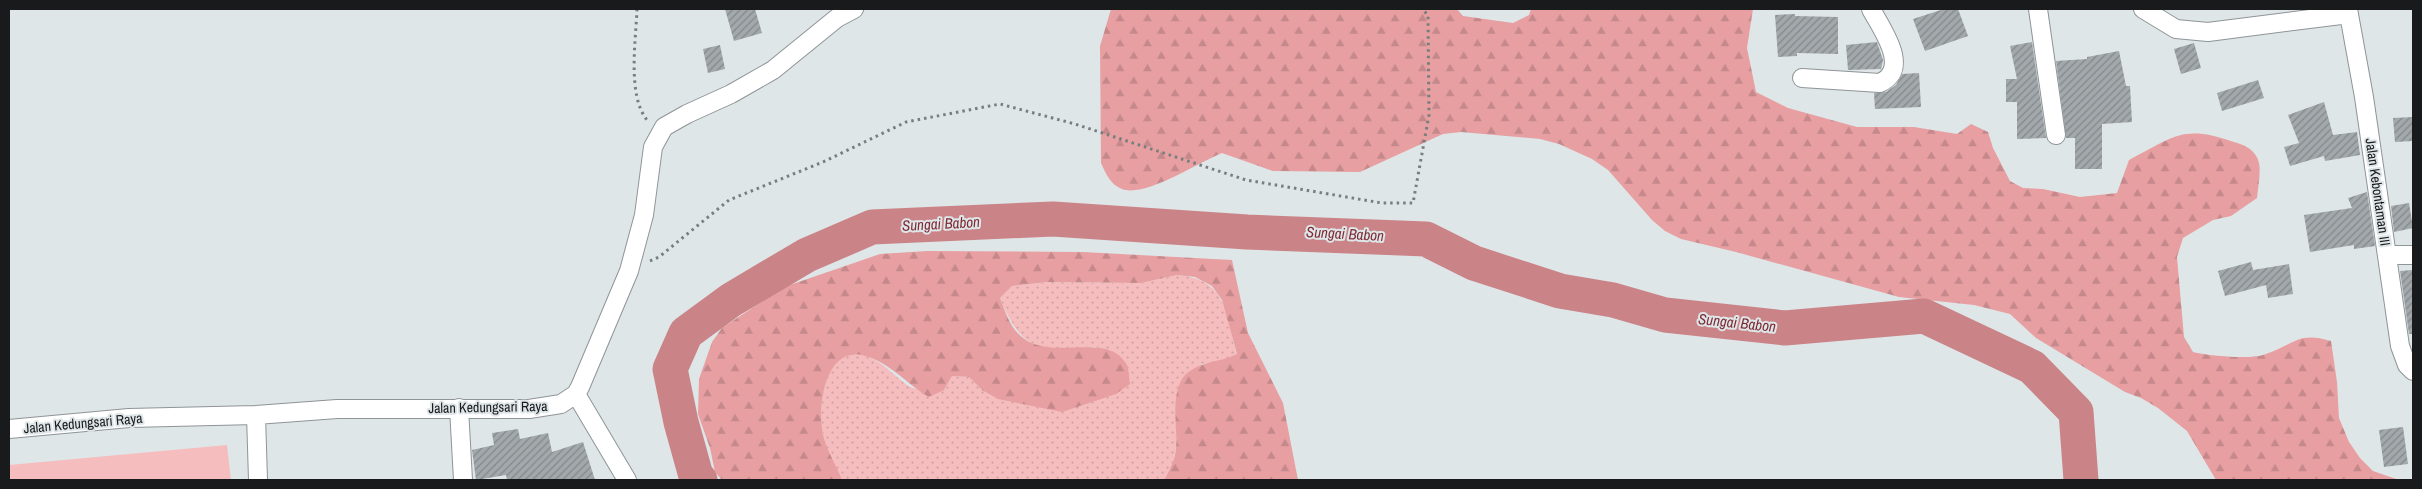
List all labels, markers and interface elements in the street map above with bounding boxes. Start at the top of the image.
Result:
street label: Jalan Kebontaman III [2362,137,2394,247]
water label: Sungai Babon [901,211,981,236]
water label: Sungai Babon [1306,221,1385,246]
water label: Sungai Babon [1697,308,1777,337]
street label: Jalan Kedungsari Raya [428,397,548,417]
street label: Jalan Kedungsari Raya [23,409,144,437]

